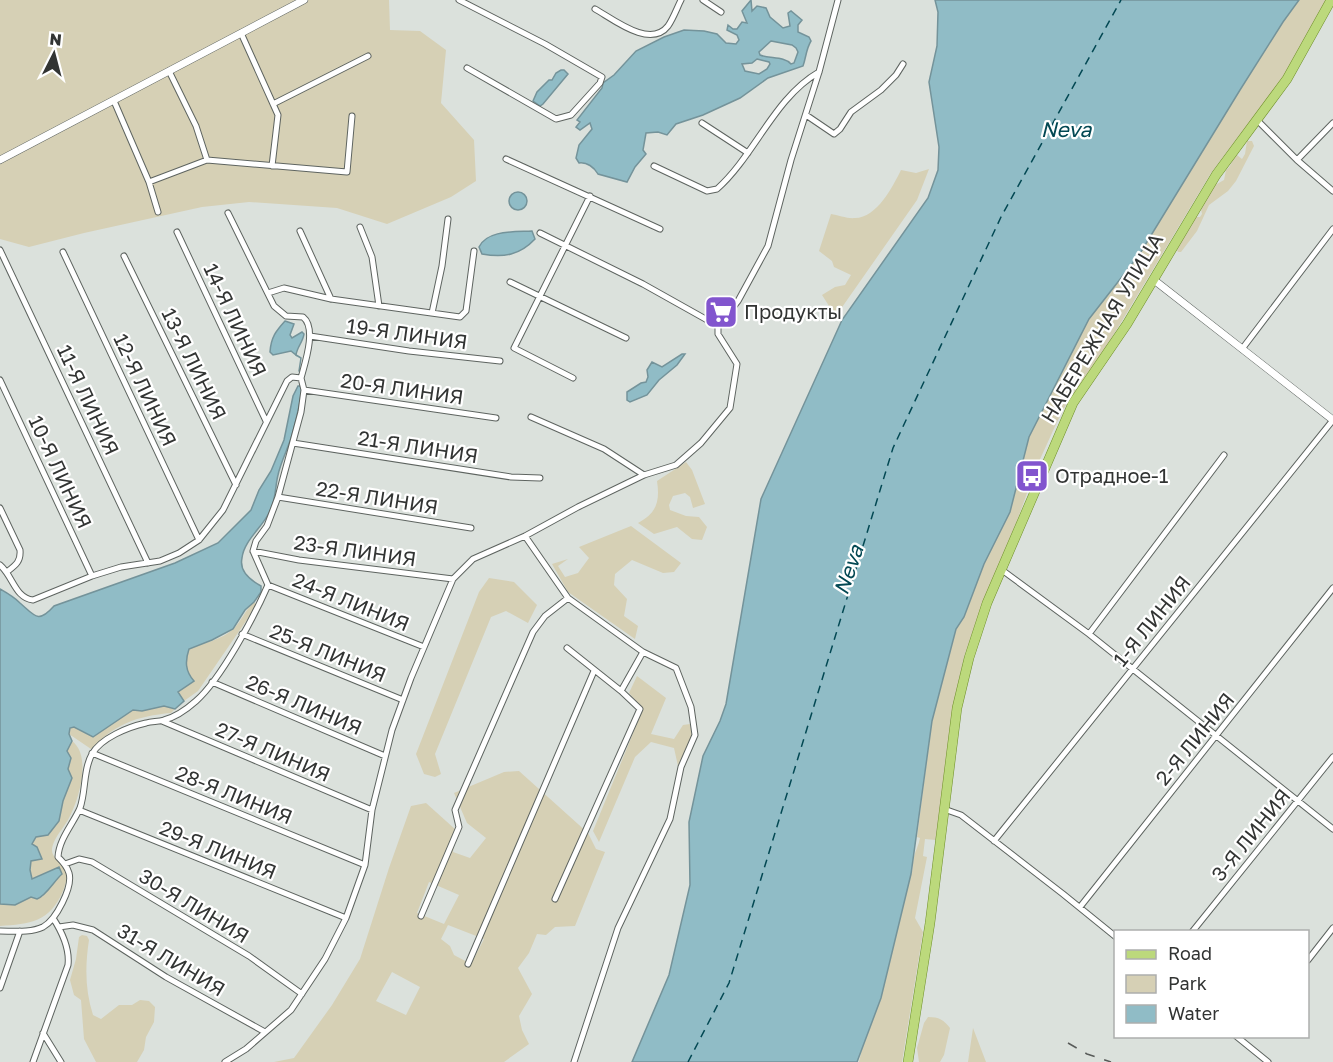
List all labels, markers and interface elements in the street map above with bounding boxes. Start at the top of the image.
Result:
north arrow [24,24,84,84]
text: N [48,29,63,50]
water label: Neva [1041,116,1092,142]
street label: НАБЕРЕЖНАЯ УЛИЦА [1035,228,1167,427]
street label: 14-Я ЛИНИЯ [199,259,273,380]
supermarket icon: Продукты [703,294,739,330]
place label: Продукты [744,299,842,323]
street label: 13-Я ЛИНИЯ [158,304,232,423]
street label: 19-Я ЛИНИЯ [345,313,469,353]
street label: 12-Я ЛИНИЯ [109,330,182,450]
street label: 11-Я ЛИНИЯ [53,340,125,459]
street label: 20-Я ЛИНИЯ [339,368,465,409]
street label: 10-Я ЛИНИЯ [24,411,98,532]
street label: 21-Я ЛИНИЯ [356,425,480,467]
bus stop icon: Отрадное-1 [1014,458,1050,494]
place label: Отрадное-1 [1055,463,1169,487]
street label: 22-Я ЛИНИЯ [314,476,440,518]
street label: 23-Я ЛИНИЯ [292,530,418,570]
water label: Neva [828,540,869,598]
street label: 24-Я ЛИНИЯ [290,567,413,635]
street label: 1-Я ЛИНИЯ [1107,570,1195,671]
street label: 25-Я ЛИНИЯ [267,618,390,686]
street label: 26-Я ЛИНИЯ [243,669,366,739]
street label: 2-Я ЛИНИЯ [1150,687,1239,789]
street label: 27-Я ЛИНИЯ [213,716,334,786]
street label: 28-Я ЛИНИЯ [173,760,296,828]
street label: 3-Я ЛИНИЯ [1206,783,1295,885]
street label: 29-Я ЛИНИЯ [157,815,280,883]
street label: 30-Я ЛИНИЯ [135,863,254,947]
street label: 31-Я ЛИНИЯ [113,918,230,1001]
legend [1114,930,1309,1038]
text: Road [1168,942,1212,964]
text: Park [1168,972,1207,994]
text: Water [1168,1002,1219,1024]

